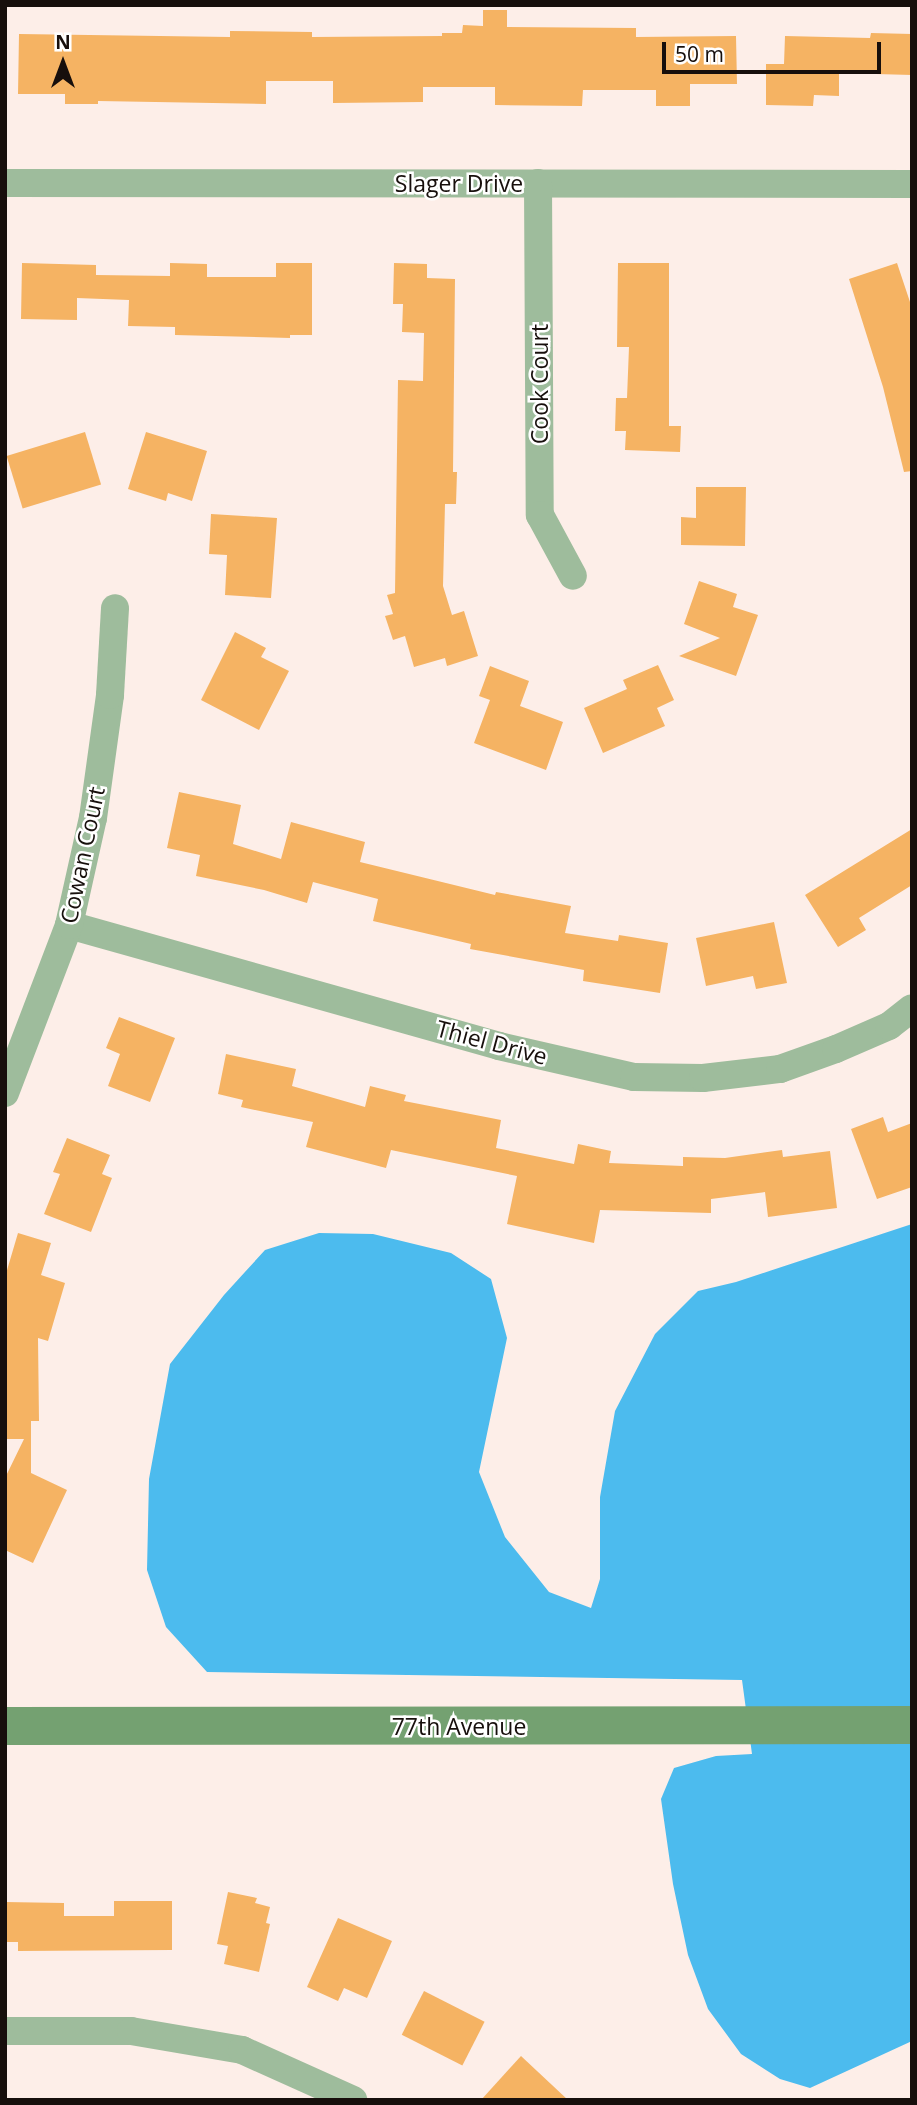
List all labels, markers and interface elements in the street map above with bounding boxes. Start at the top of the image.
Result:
north arrow [28,28,98,98]
scale bar [665,28,884,72]
text: N [55,29,71,55]
text: 50 m [675,40,724,68]
street label: Slager Drive [395,169,523,197]
street label: Cook Court [525,324,553,444]
street label: Cowan Court [54,784,110,926]
street label: Thiel Drive [434,1014,550,1070]
street label: 77th Avenue [392,1712,526,1740]

